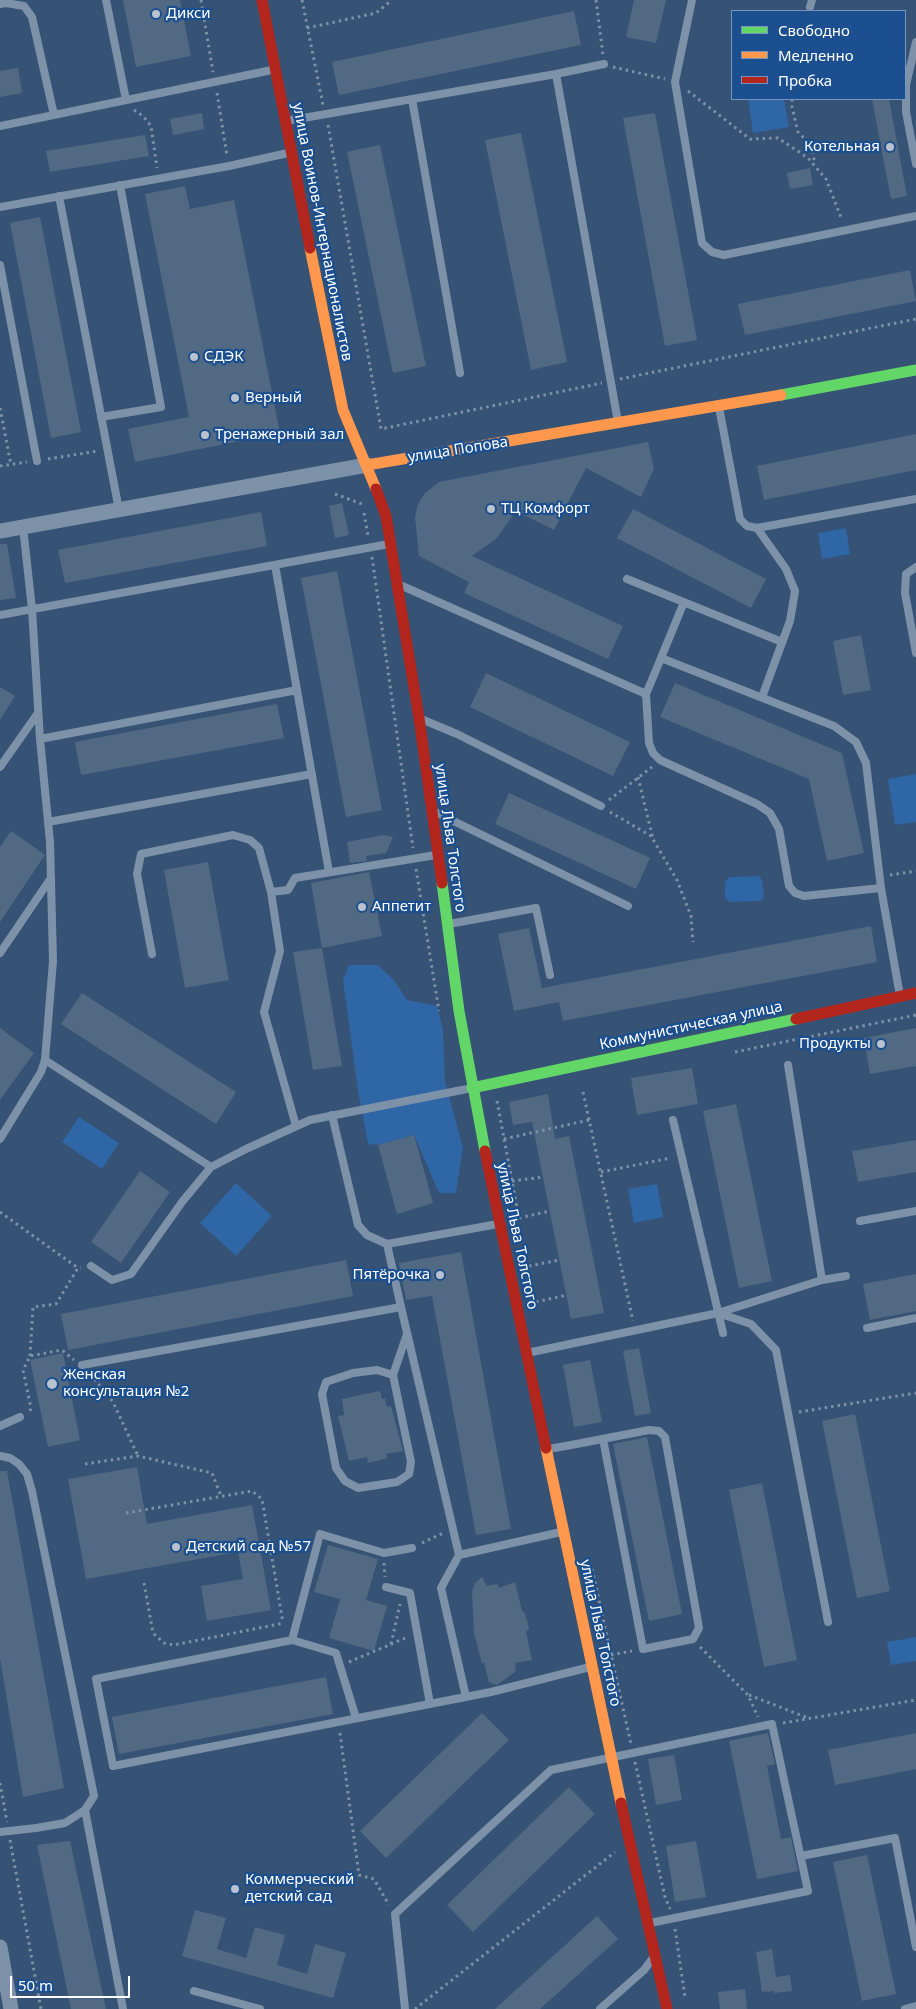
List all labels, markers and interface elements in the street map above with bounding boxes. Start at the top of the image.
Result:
place label: Дикси [166,5,211,23]
marker: Дикси [150,8,162,20]
legend [731,10,906,100]
text: Свободно [778,20,850,40]
text: Медленно [778,45,854,65]
text: Пробка [778,70,832,90]
street label: улица Воинов-Интернационалистов [288,101,356,363]
place label: Котельная [804,138,880,156]
marker: Котельная [884,141,896,153]
place label: СДЭК [204,348,244,366]
marker: СДЭК [188,351,200,363]
place label: Верный [245,389,302,407]
marker: Верный [229,392,241,404]
place label: Тренажерный зал [215,426,344,444]
marker: Тренажерный зал [199,429,211,441]
street label: улица Попова [407,433,509,467]
place label: ТЦ Комфорт [501,500,590,518]
marker: ТЦ Комфорт [485,503,497,515]
street label: улица Льва Толстого [431,763,469,913]
place label: Аппетит [372,898,431,916]
marker: Аппетит [356,901,368,913]
street label: Коммунистическая улица [598,998,784,1054]
place label: Продукты [799,1035,871,1053]
marker: Продукты [875,1038,887,1050]
street label: улица Льва Толстого [493,1161,541,1311]
place label: Пятёрочка [353,1266,430,1284]
marker: Пятёрочка [434,1269,446,1281]
place label: Женская консультация №2 [63,1366,189,1401]
marker: Женская консультация №2 [45,1377,59,1391]
place label: Детский сад №57 [186,1538,311,1556]
marker: Детский сад №57 [170,1541,182,1553]
street label: улица Льва Толстого [576,1558,624,1708]
place label: Коммерческий детский сад [245,1871,354,1906]
marker: Коммерческий детский сад [229,1883,241,1895]
scale bar [12,1966,132,1998]
text: 50 m [18,1975,53,1995]

